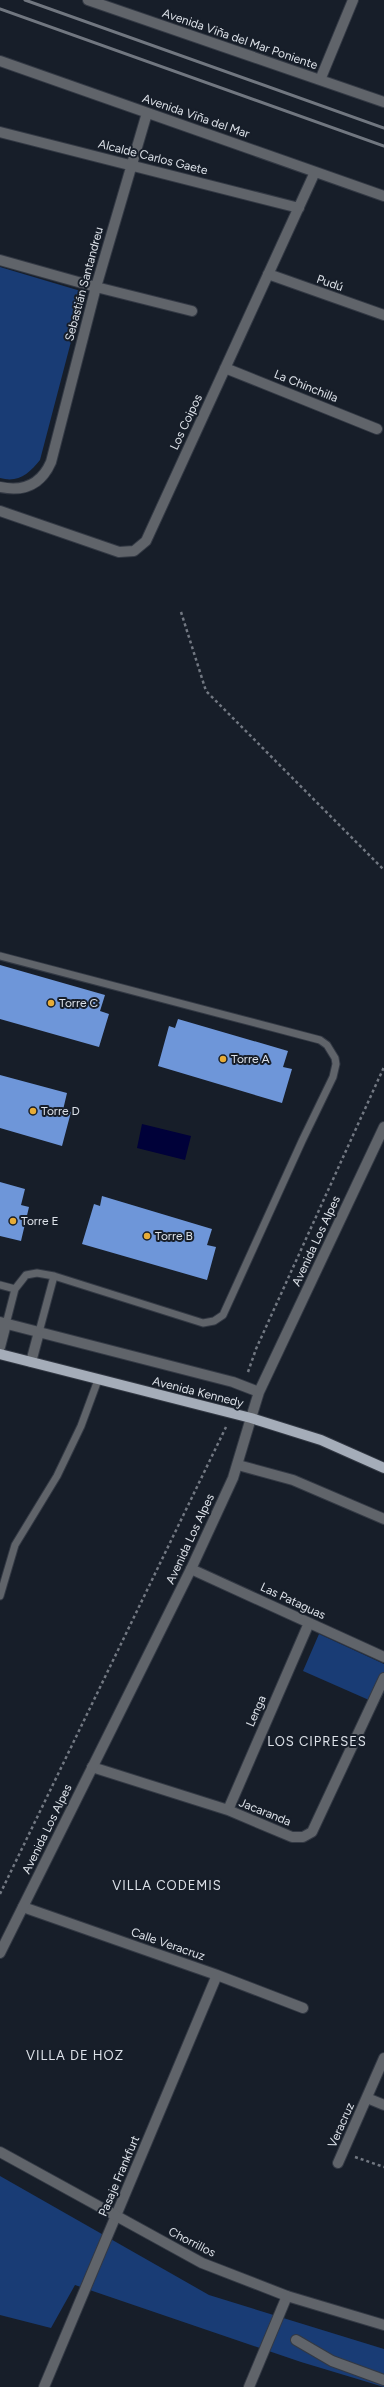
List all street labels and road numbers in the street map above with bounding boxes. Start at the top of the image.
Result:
street label: Avenida Viña del Mar Poniente [161,6,320,72]
street label: Avenida Viña del Mar [140,91,252,141]
street label: Alcalde Carlos Gaete [97,137,210,177]
street label: Sebastián Santandreu [62,225,106,343]
street label: Pudú [315,272,345,294]
street label: La Chinchilla [272,367,340,405]
street label: Los Coipos [167,392,205,452]
street label: Avenida Los Alpes [289,1193,343,1288]
street label: Avenida Kennedy [151,1374,246,1410]
street label: Avenida Los Alpes [163,1491,217,1586]
street label: Las Pataguas [258,1580,328,1622]
street label: Lenga [243,1693,269,1729]
street label: Avenida Los Alpes [19,1782,75,1876]
street label: Jacaranda [237,1795,293,1829]
street label: Calle Veracruz [129,1925,207,1963]
street label: Veracruz [325,2100,357,2150]
street label: Pasaje Frankfurt [96,2133,142,2218]
street label: Chorrillos [166,2224,218,2260]

